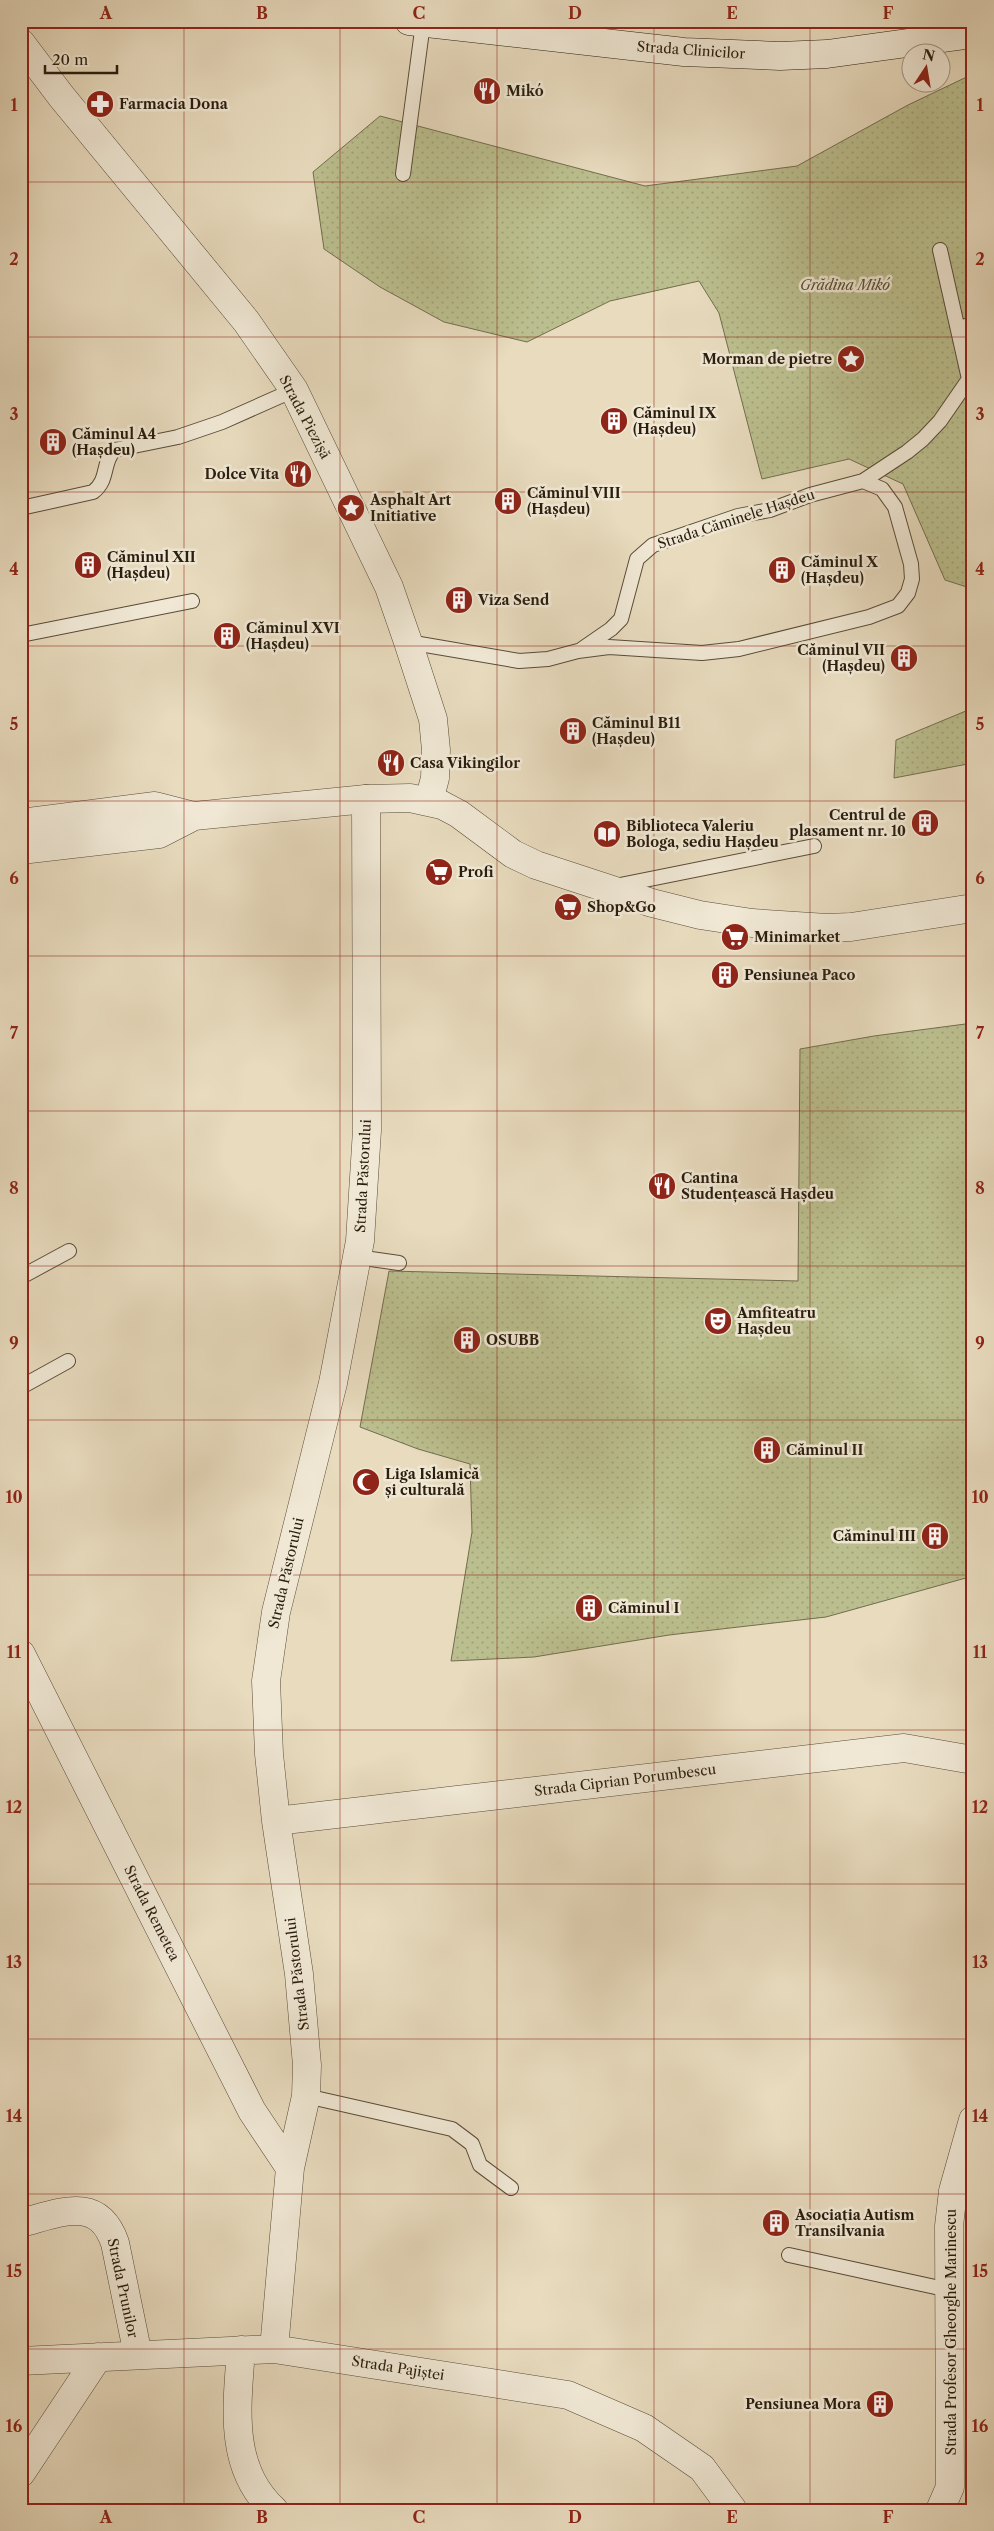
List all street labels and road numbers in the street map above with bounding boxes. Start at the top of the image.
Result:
street label: Strada Clinicilor [636,37,746,63]
street label: Strada Piezișă [275,372,335,463]
street label: Strada Căminele Hașdeu [655,485,817,553]
street label: Strada Păstorului [351,1119,375,1233]
street label: Strada Păstorului [264,1516,308,1630]
street label: Strada Ciprian Porumbescu [533,1760,717,1800]
street label: Strada Remetea [120,1862,184,1964]
street label: Strada Păstorului [281,1917,313,2031]
street label: Strada Profesor Gheorghe Marinescu [942,2208,960,2455]
street label: Strada Prunilor [104,2237,142,2340]
street label: Strada Pajiștei [350,2352,446,2384]

